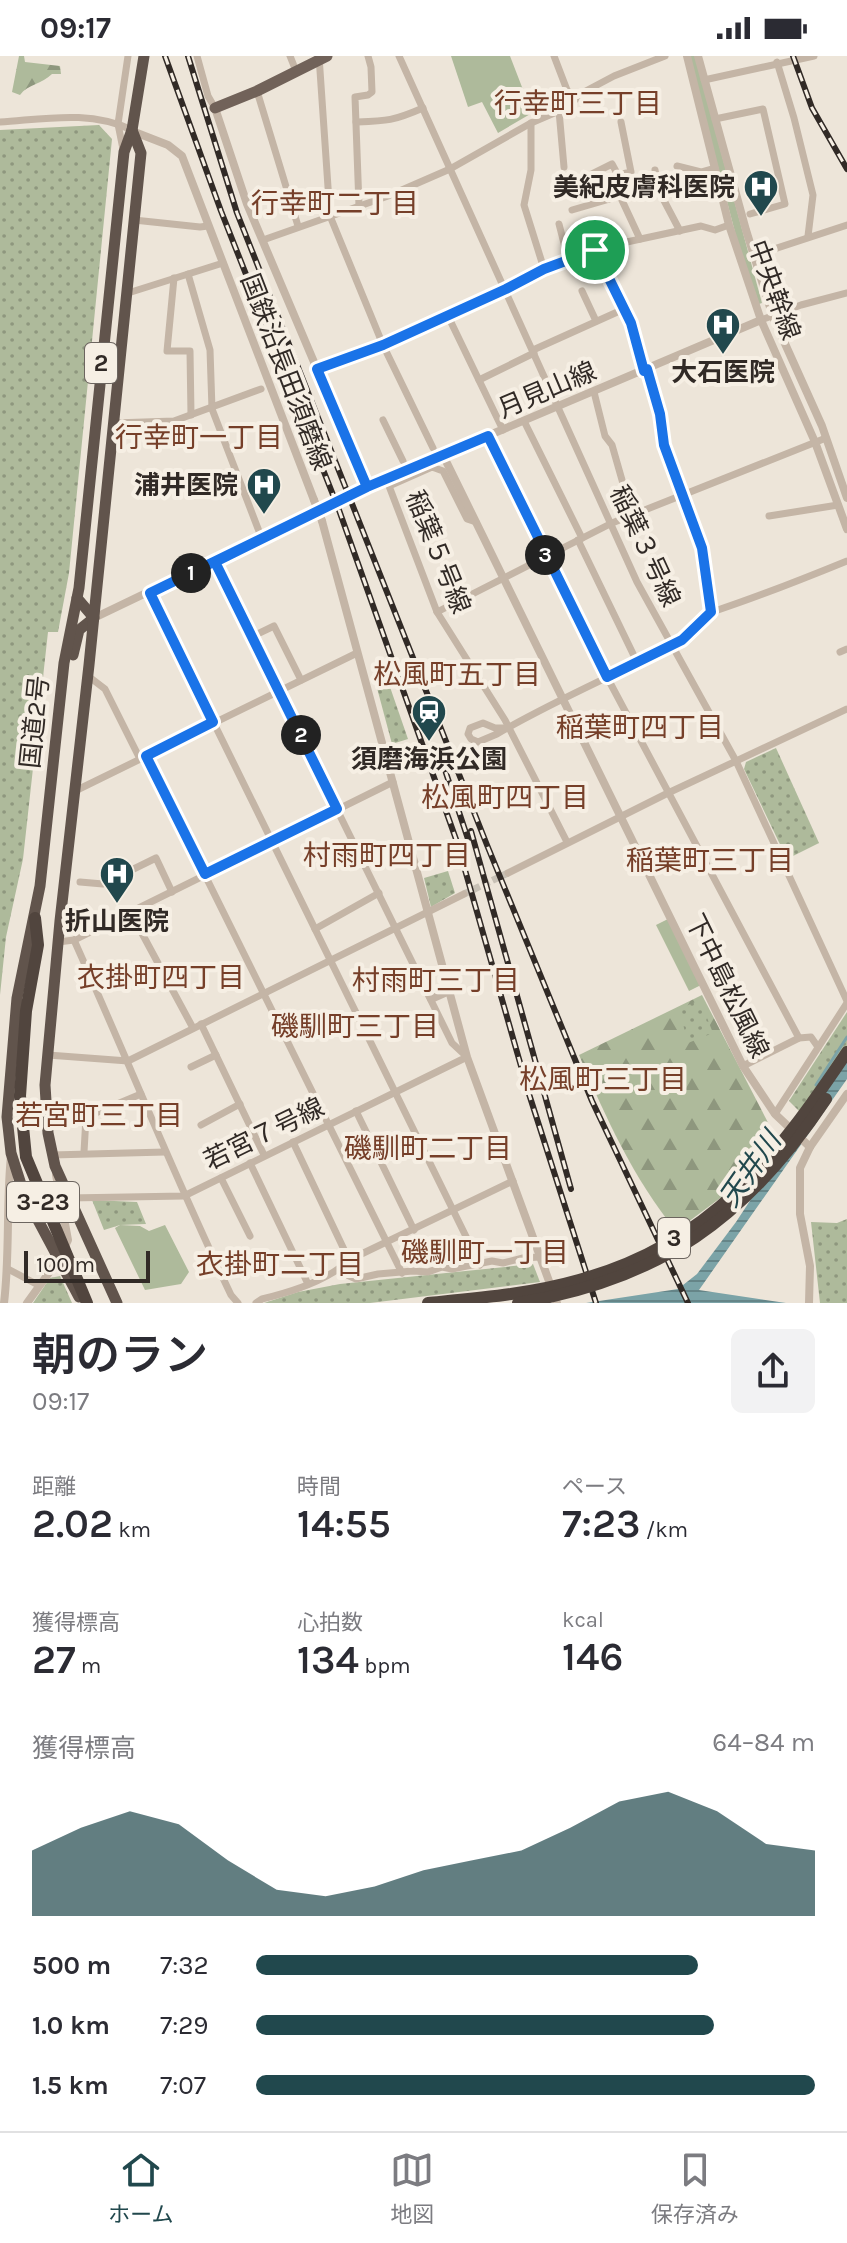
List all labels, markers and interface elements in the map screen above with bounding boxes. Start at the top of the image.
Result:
text: 09:17 [40,10,111,46]
district label: 行幸町三丁目 [494,87,662,120]
hospital icon: 美紀皮膚科医院 [742,168,780,218]
place label: 美紀皮膚科医院 [553,172,735,203]
district label: 行幸町二丁目 [251,187,419,220]
pin [561,216,629,284]
icon: arrive [573,228,617,272]
street label: 中央幹線 [742,236,806,344]
street label: 国鉄沿長田須磨線 [234,269,338,475]
hospital icon: 大石医院 [704,306,742,356]
road number: 2 [85,343,117,383]
street label: 月見山線 [493,355,601,425]
place label: 大石医院 [671,357,775,388]
district label: 行幸町一丁目 [115,421,283,454]
hospital icon: 浦井医院 [245,466,283,516]
place label: 浦井医院 [134,470,238,501]
street label: 稲葉３号線 [603,481,687,611]
street label: 稲葉５号線 [399,486,477,618]
pin: 3 [525,535,565,575]
text: 3 [538,542,552,568]
pin: 1 [171,553,211,593]
text: 1 [187,560,195,586]
district label: 松風町五丁目 [373,658,541,691]
street label: 国道2号 [15,674,55,770]
station icon: 須磨海浜公園 [410,693,448,743]
district label: 稲葉町四丁目 [556,711,724,744]
pin: 2 [281,715,321,755]
text: 2 [294,722,308,748]
place label: 須磨海浜公園 [351,744,507,775]
district label: 松風町四丁目 [421,781,589,814]
district label: 村雨町四丁目 [303,839,471,872]
district label: 稲葉町三丁目 [626,844,794,877]
hospital icon: 折山医院 [98,855,136,905]
place label: 折山医院 [65,906,169,937]
street label: 下中島松風線 [679,909,775,1063]
district label: 衣掛町四丁目 [77,961,245,994]
district label: 村雨町三丁目 [352,964,520,997]
district label: 磯馴町三丁目 [271,1010,439,1043]
district label: 松風町三丁目 [519,1063,687,1096]
street label: 若宮７号線 [199,1092,329,1176]
district label: 若宮町三丁目 [15,1099,183,1132]
water label: 天井川 [712,1123,789,1213]
district label: 磯馴町二丁目 [344,1132,512,1165]
road number: 3-23 [7,1182,79,1222]
road number: 3 [658,1218,690,1258]
district label: 磯馴町一丁目 [401,1236,569,1269]
scale bar [24,1247,150,1283]
district label: 衣掛町二丁目 [196,1248,364,1281]
text: 100 m [36,1252,95,1278]
button: share [731,1329,815,1413]
text: 朝のラン [32,1330,208,1381]
text: 09:17 [32,1386,89,1417]
text: 距離 [32,1474,76,1500]
text: 時間 [297,1474,341,1500]
text: ペース [562,1474,627,1500]
text: 2.02 [32,1500,113,1547]
text: 14:55 [297,1500,391,1547]
text: 7:23 [562,1500,640,1547]
text: km [113,1517,151,1543]
text: /km [640,1517,688,1543]
text: kcal [562,1607,604,1633]
text: 獲得標高 [32,1610,120,1636]
text: 心拍数 [297,1610,363,1636]
text: 146 [562,1633,623,1680]
text: 27 [32,1636,76,1683]
text: 134 [297,1636,359,1683]
text: m [76,1653,101,1679]
text: bpm [359,1653,411,1679]
text: 64–84 m [712,1727,815,1758]
text: 獲得標高 [32,1733,136,1764]
text: 500 m [32,1950,111,1981]
text: 7:32 [160,1950,209,1981]
text: 1.0 km [32,2010,110,2041]
text: 7:29 [160,2010,208,2041]
text: 1.5 km [32,2070,109,2101]
text: 7:07 [160,2070,206,2101]
tab: ホーム [108,2148,174,2228]
tab: 地図 [390,2148,434,2228]
tab: 保存済み [651,2148,739,2228]

